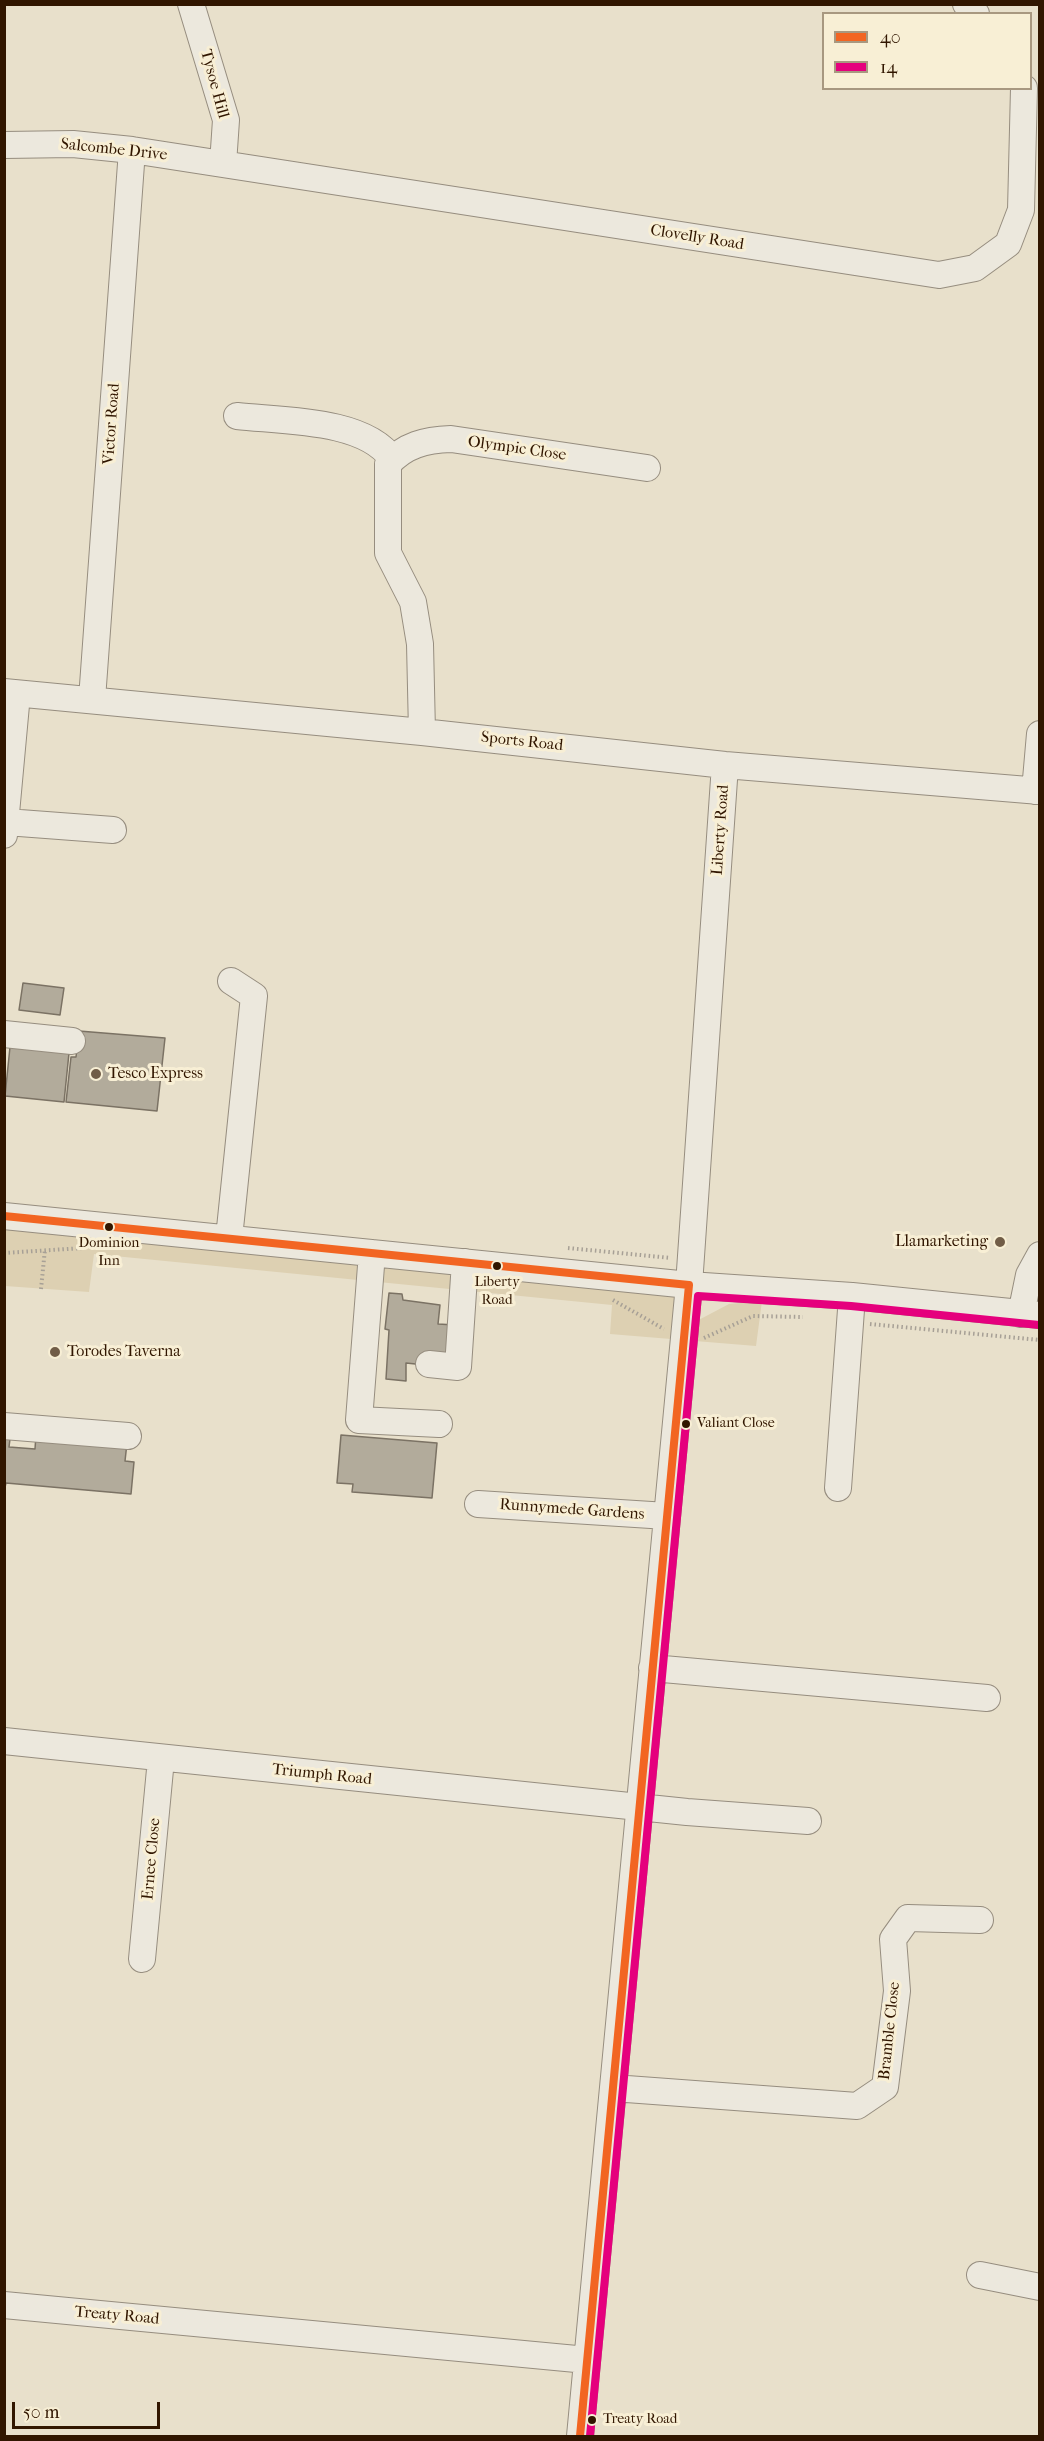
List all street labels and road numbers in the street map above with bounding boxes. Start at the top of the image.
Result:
street label: Tysoe Hill [196,47,232,121]
street label: Salcombe Drive [60,135,168,165]
street label: Clovelly Road [649,221,745,255]
street label: Victor Road [100,383,124,465]
street label: Olympic Close [467,433,567,465]
street label: Sports Road [480,728,564,756]
street label: Liberty Road [708,784,734,876]
street label: Runnymede Gardens [499,1495,645,1525]
street label: Triumph Road [271,1760,373,1790]
street label: Ernee Close [139,1817,165,1901]
street label: Bramble Close [875,1981,905,2081]
street label: Treaty Road [74,2303,160,2329]

